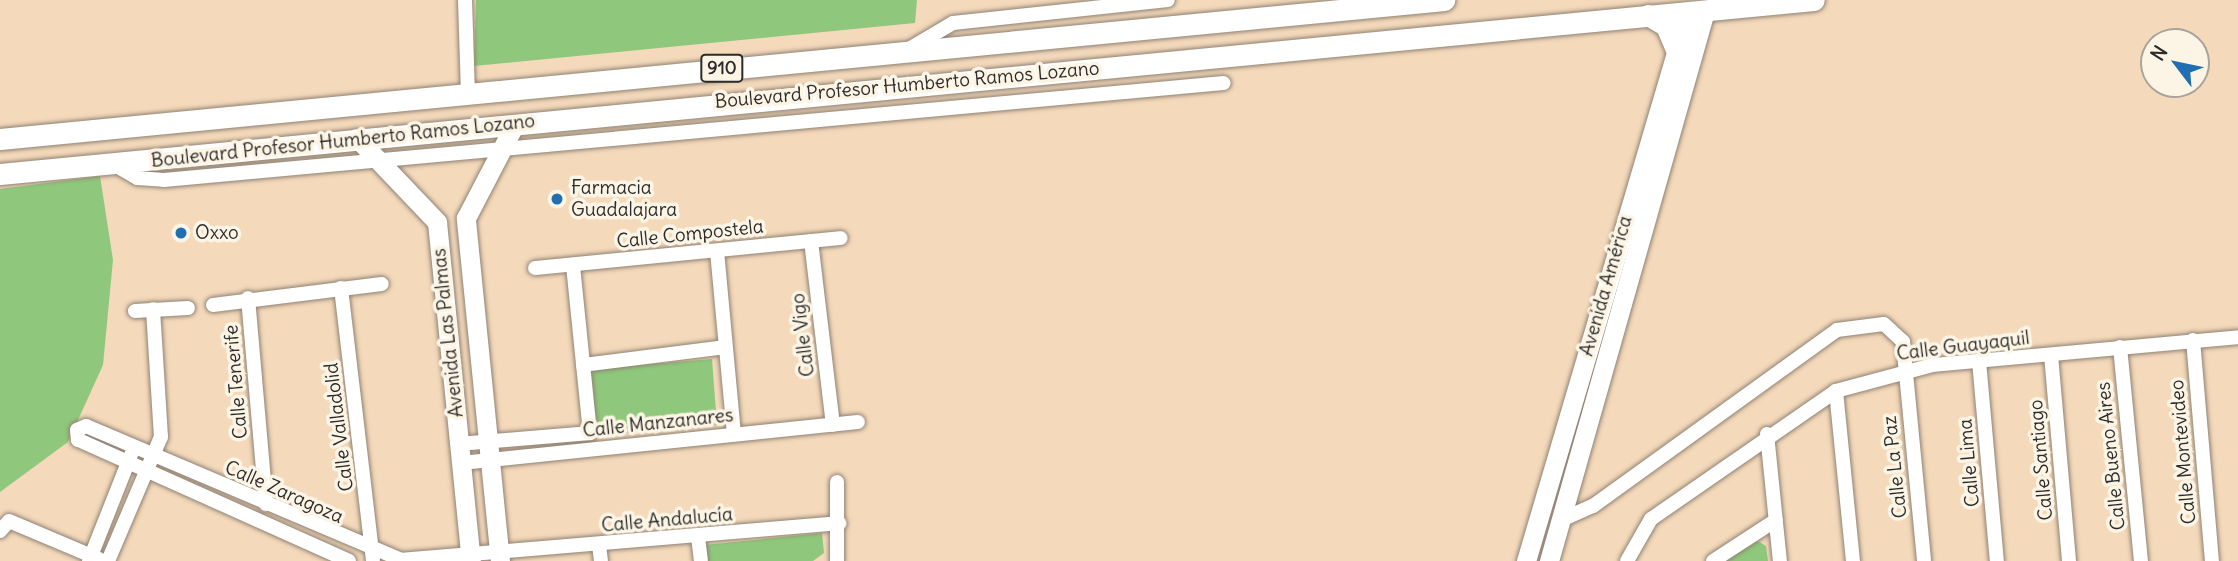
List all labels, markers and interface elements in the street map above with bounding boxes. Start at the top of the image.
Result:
north arrow [2140,28,2210,98]
text: N [2145,41,2173,65]
road number: 910 [699,54,745,82]
street label: Boulevard Profesor Humberto Ramos Lozano [714,57,1100,113]
street label: Boulevard Profesor Humberto Ramos Lozano [150,109,536,173]
place label: Farmacia Guadalajara [571,177,677,221]
marker: Farmacia Guadalajara [549,191,565,207]
street label: Avenida América [1575,213,1637,359]
street label: Calle Compostela [615,215,765,253]
place label: Oxxo [195,222,239,244]
marker: Oxxo [173,225,189,241]
street label: Avenida Las Palmas [428,247,468,419]
street label: Calle Vigo [787,292,819,378]
street label: Calle Tenerife [220,324,252,440]
street label: Calle Guayaquil [1895,327,2031,365]
street label: Calle Valladolid [320,361,358,493]
street label: Calle Montevideo [2165,379,2201,525]
street label: Calle Bueno Aires [2092,381,2130,531]
street label: Calle Santiago [2024,399,2058,521]
street label: Calle Manzanares [582,404,734,442]
street label: Calle La Paz [1878,415,1912,519]
street label: Calle Lima [1954,418,1984,508]
street label: Calle Zaragoza [221,456,347,528]
street label: Calle Andalucía [600,503,734,537]

